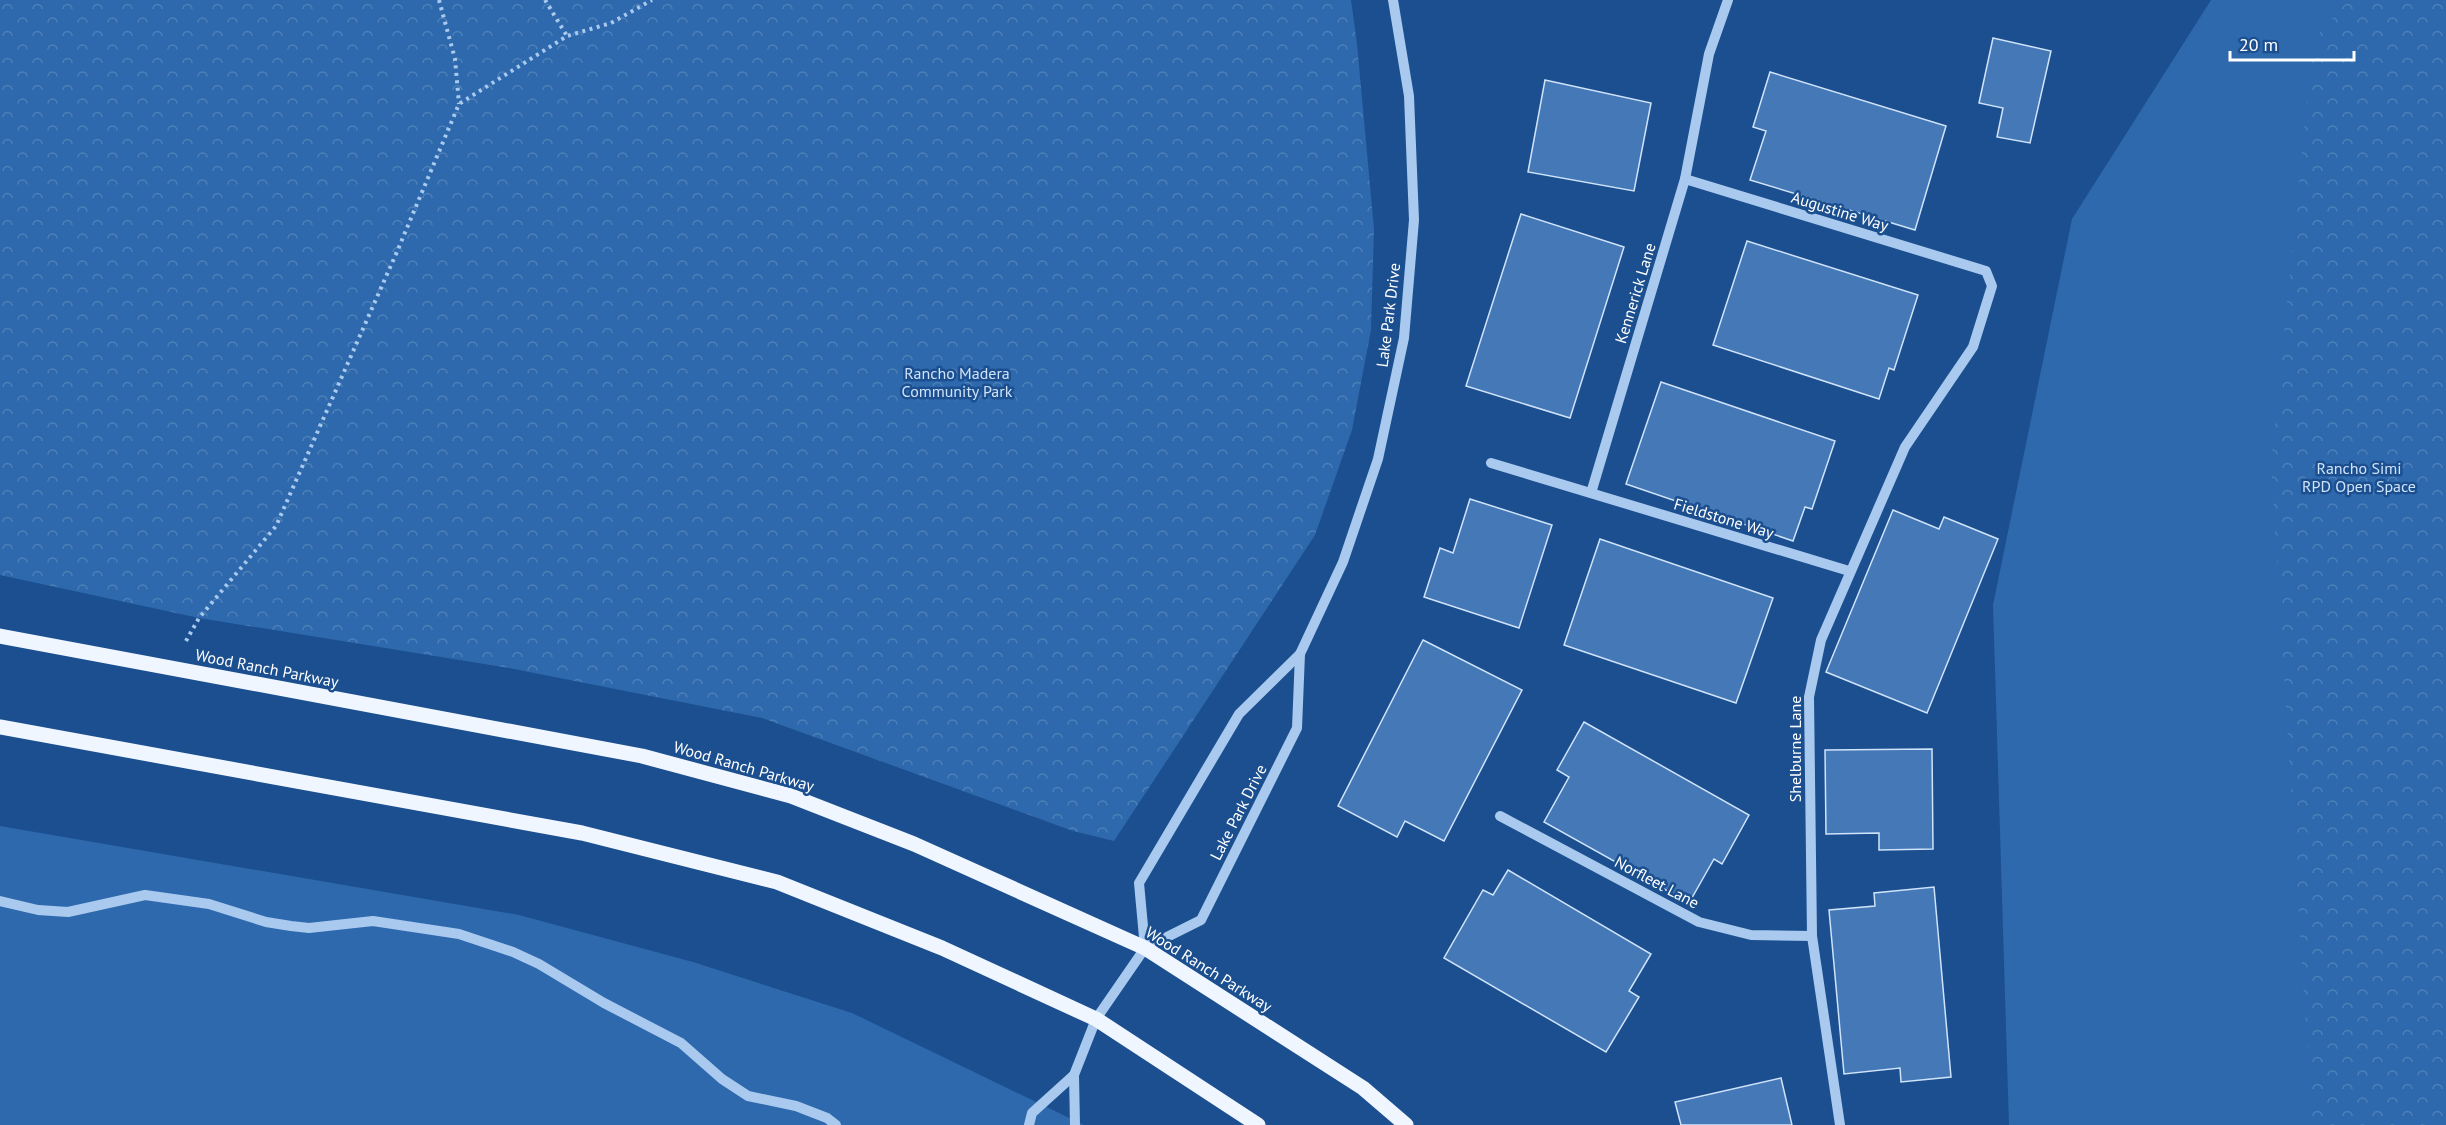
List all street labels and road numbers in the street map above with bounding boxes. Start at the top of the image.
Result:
street label: Augustine Way [1789,187,1891,235]
street label: Kennerick Lane [1610,240,1660,346]
street label: Lake Park Drive [1372,262,1404,368]
street label: Fieldstone Way [1672,493,1777,543]
street label: Wood Ranch Parkway [194,644,341,692]
street label: Shelburne Lane [1785,696,1805,802]
street label: Wood Ranch Parkway [671,736,817,796]
street label: Lake Park Drive [1205,761,1271,863]
street label: Norfleet Lane [1611,851,1703,913]
street label: Wood Ranch Parkway [1142,922,1276,1016]

